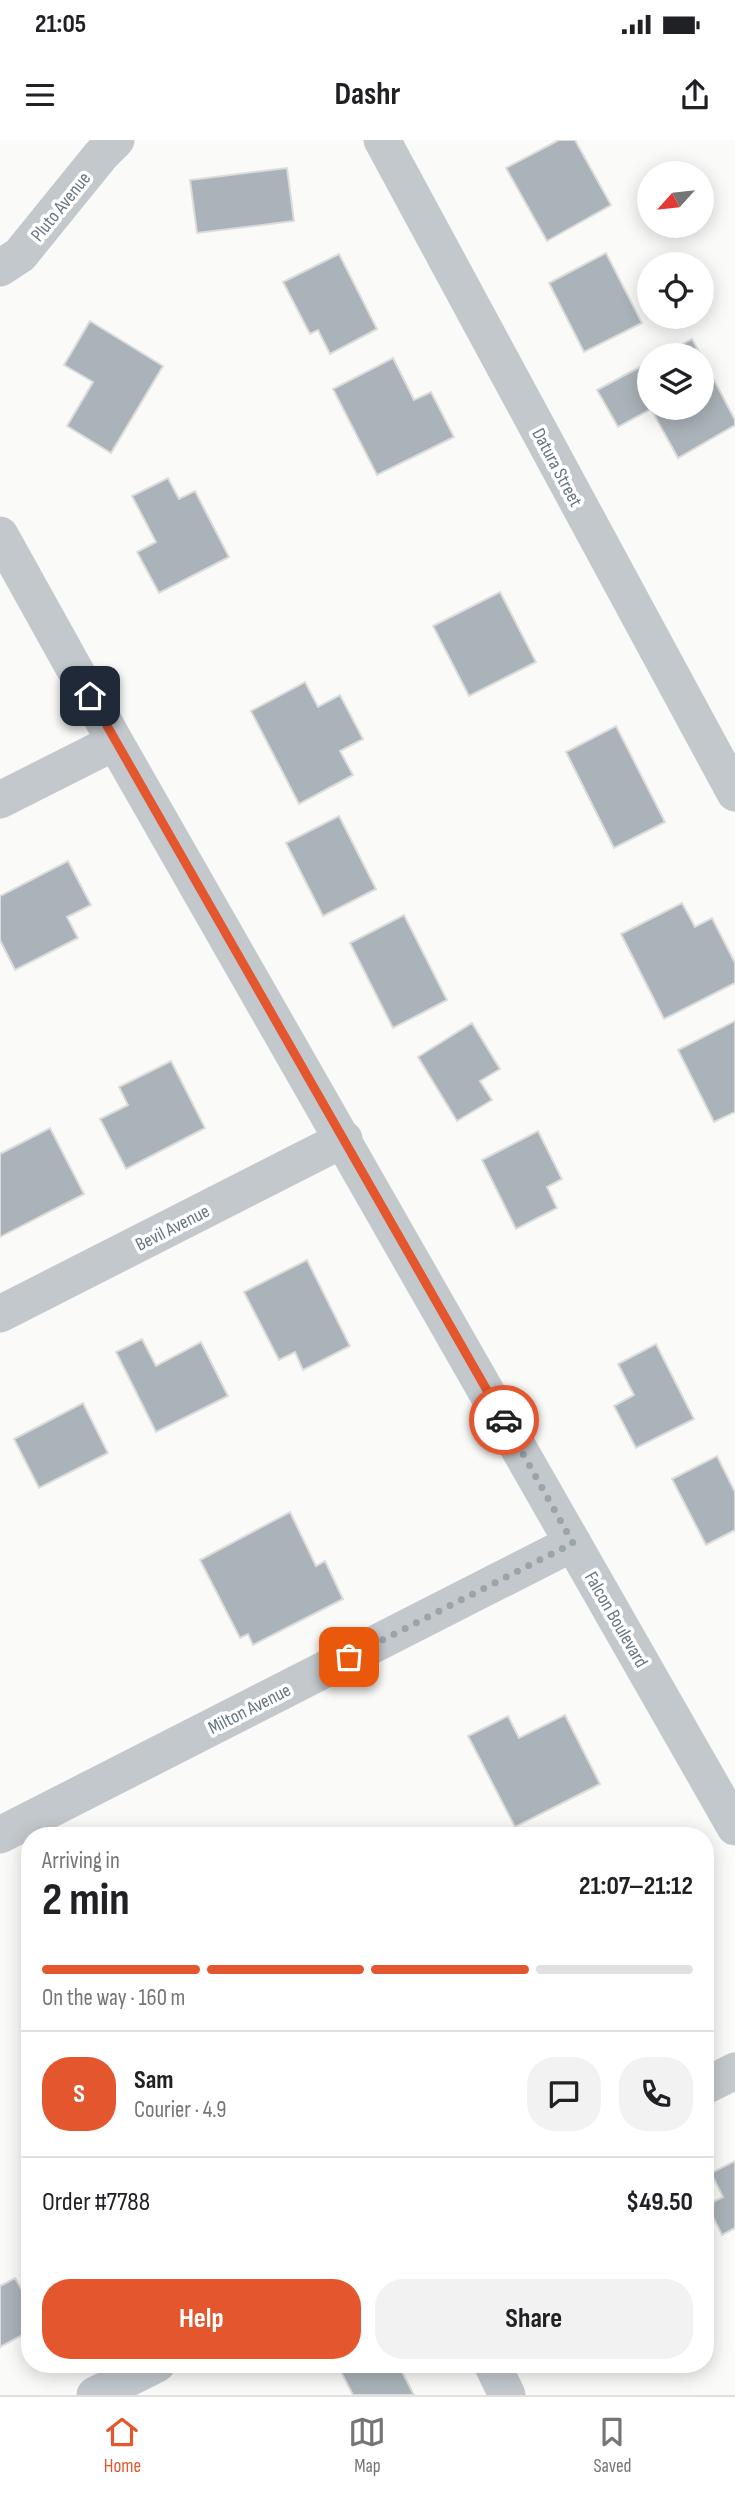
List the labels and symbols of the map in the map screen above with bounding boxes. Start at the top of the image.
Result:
north arrow [637,161,714,238]
street label: Pluto Avenue [26,168,96,246]
street label: Datura Street [526,424,587,511]
pin [60,666,120,726]
street label: Bevil Avenue [132,1200,213,1257]
courier [469,1385,539,1455]
street label: Falcon Boulevard [579,1568,652,1672]
pin [319,1627,379,1687]
street label: Milton Avenue [205,1679,295,1740]

